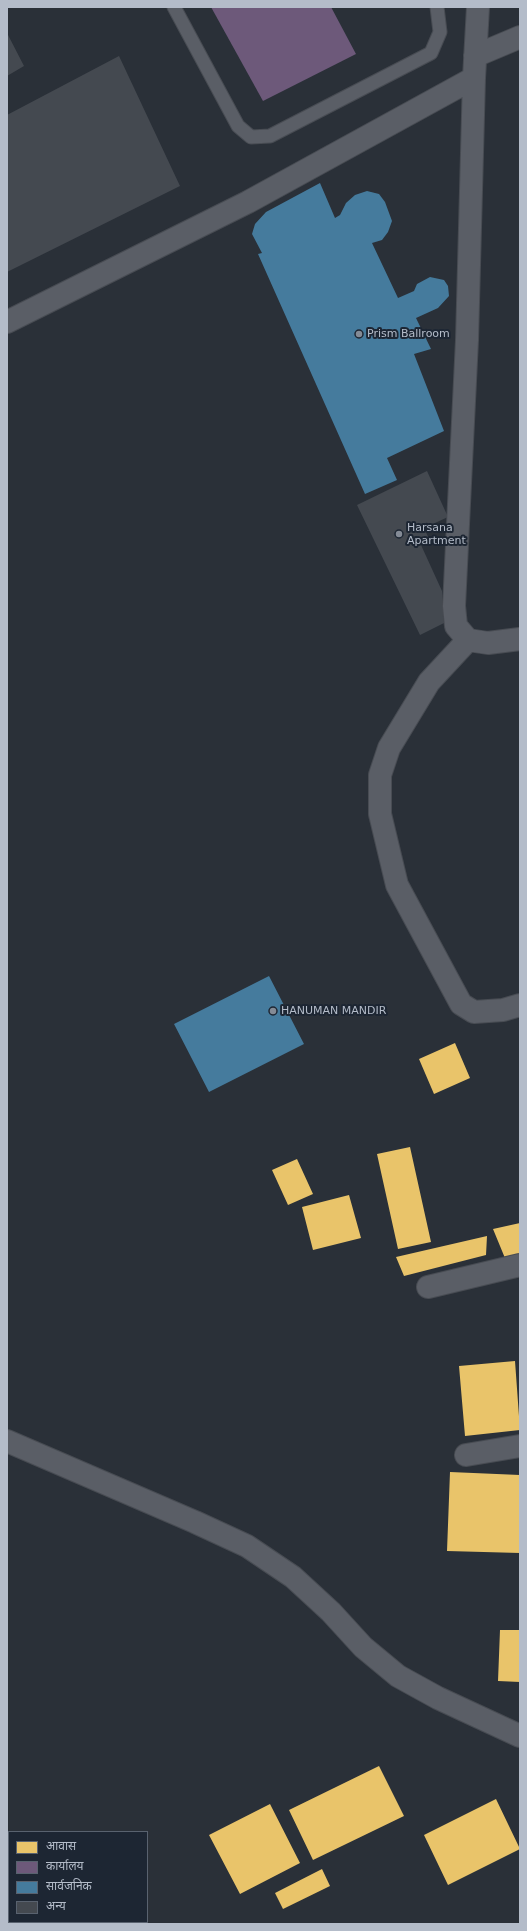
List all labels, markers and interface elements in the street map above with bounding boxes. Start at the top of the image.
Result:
place label: Prism Ballroom [367,327,450,341]
marker: Prism Ballroom [354,329,364,339]
place label: Harsana Apartment [407,521,466,547]
marker: Harsana Apartment [394,529,404,539]
place label: HANUMAN MANDIR [281,1004,386,1018]
marker: HANUMAN MANDIR [268,1006,278,1016]
legend [8,1831,148,1923]
text: आवास [46,1839,76,1853]
text: कार्यालय [46,1859,84,1873]
text: सार्वजनिक [46,1879,92,1893]
text: अन्य [46,1899,66,1913]

